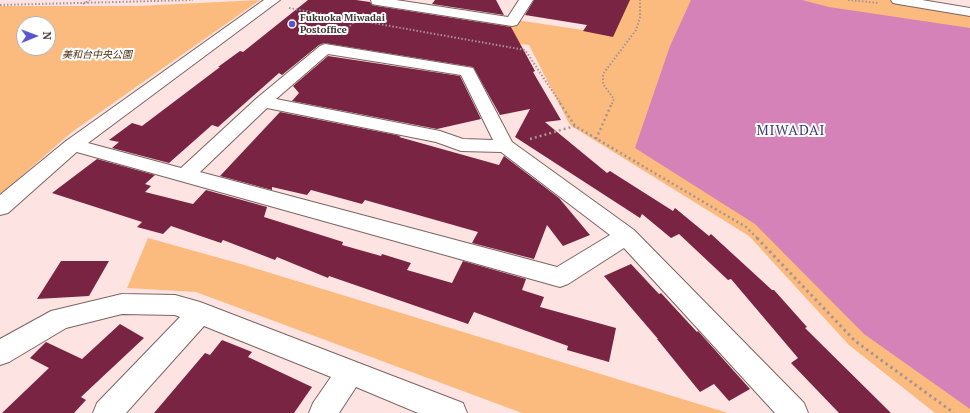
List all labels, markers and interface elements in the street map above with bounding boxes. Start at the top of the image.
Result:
place label: Fukuoka Miwadai Postoffice [300,12,385,36]
north arrow [16,16,56,56]
marker: Fukuoka Miwadai Postoffice [287,19,297,29]
text: N [40,32,54,40]
park label: 美和台中央公園 [62,49,132,61]
district label: MIWADAI [756,123,826,139]

